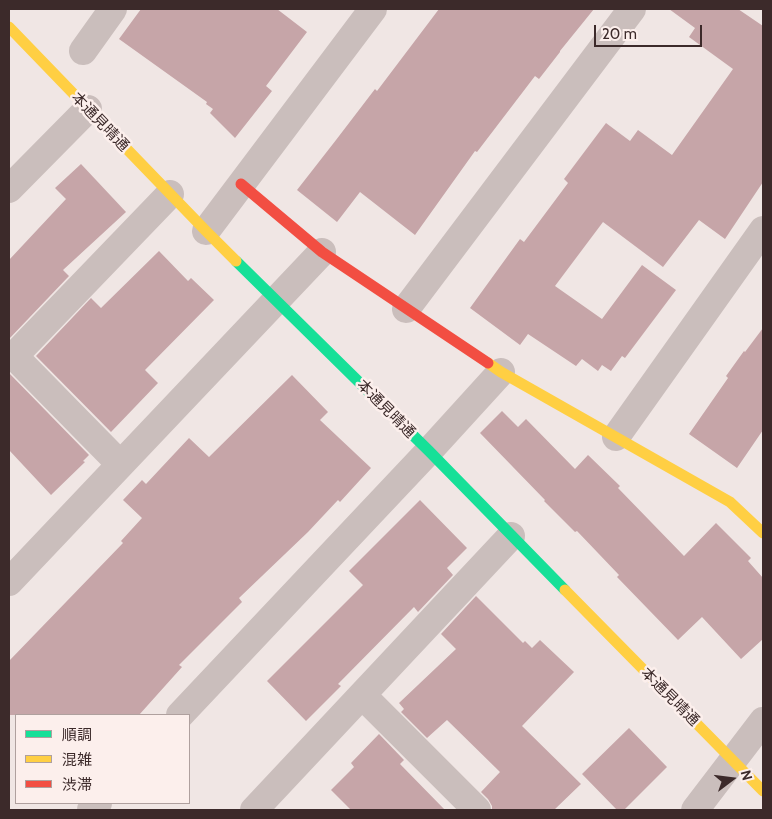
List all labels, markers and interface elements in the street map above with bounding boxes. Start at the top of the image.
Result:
scale bar [597,15,704,47]
text: 20 m [602,25,637,43]
street label: 本通見晴通 [67,89,133,155]
street label: 本通見晴通 [353,376,419,442]
street label: 本通見晴通 [637,664,703,730]
legend [15,714,190,804]
text: 順調 [62,726,92,744]
text: 混雑 [62,751,92,769]
north arrow [707,754,757,804]
text: N [737,768,756,782]
text: 渋滞 [62,776,92,794]

